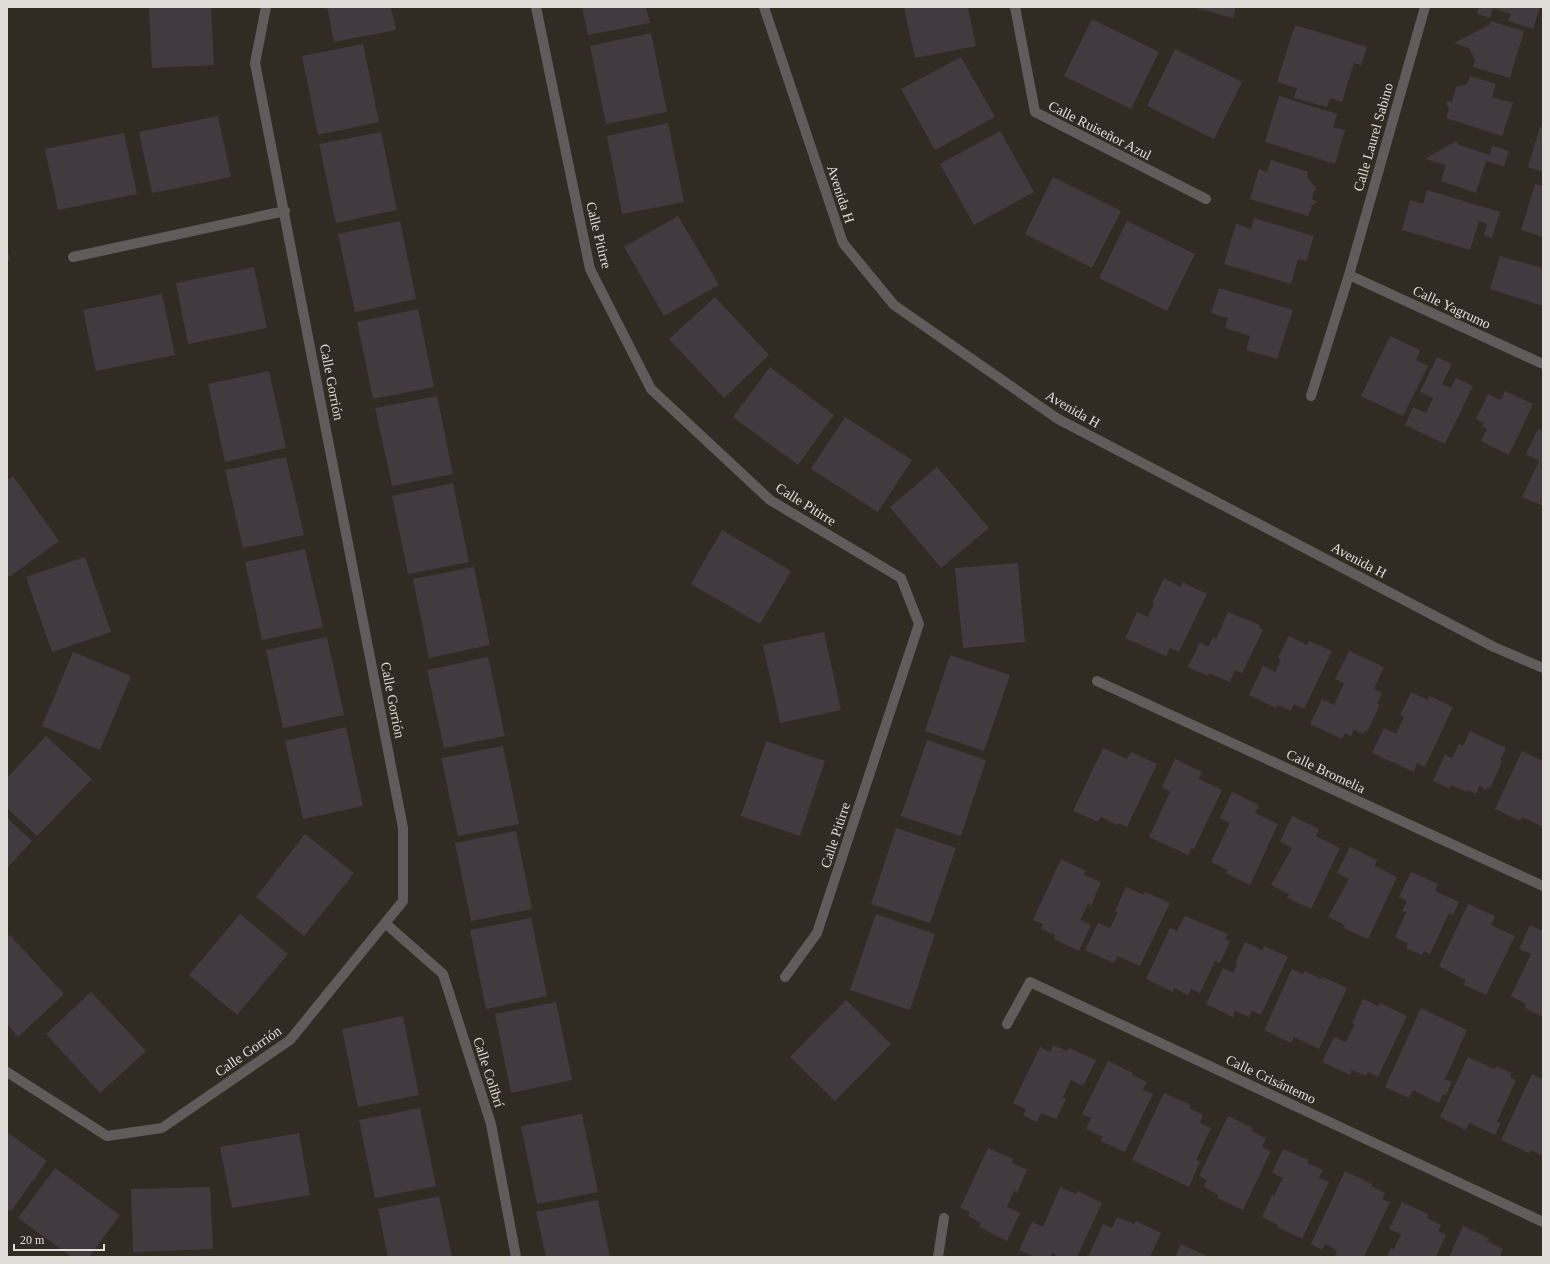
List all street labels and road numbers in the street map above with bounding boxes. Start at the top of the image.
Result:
street label: Calle Laurel Sabino [1351,81,1396,193]
street label: Calle Ruiseñor Azul [1046,98,1154,163]
street label: Avenida H [824,163,857,225]
street label: Calle Pitirre [583,200,614,270]
street label: Calle Yagrumo [1411,283,1493,332]
street label: Calle Gorrión [317,343,346,422]
street label: Avenida H [1043,388,1102,431]
street label: Calle Pitirre [773,480,839,529]
street label: Avenida H [1329,540,1389,581]
street label: Calle Gorrión [378,661,407,740]
street label: Calle Bromelia [1284,747,1368,797]
street label: Calle Pitirre [818,800,853,870]
street label: Calle Gorrión [212,1023,284,1080]
street label: Calle Colibrí [470,1035,507,1109]
street label: Calle Crisántemo [1223,1052,1318,1107]

